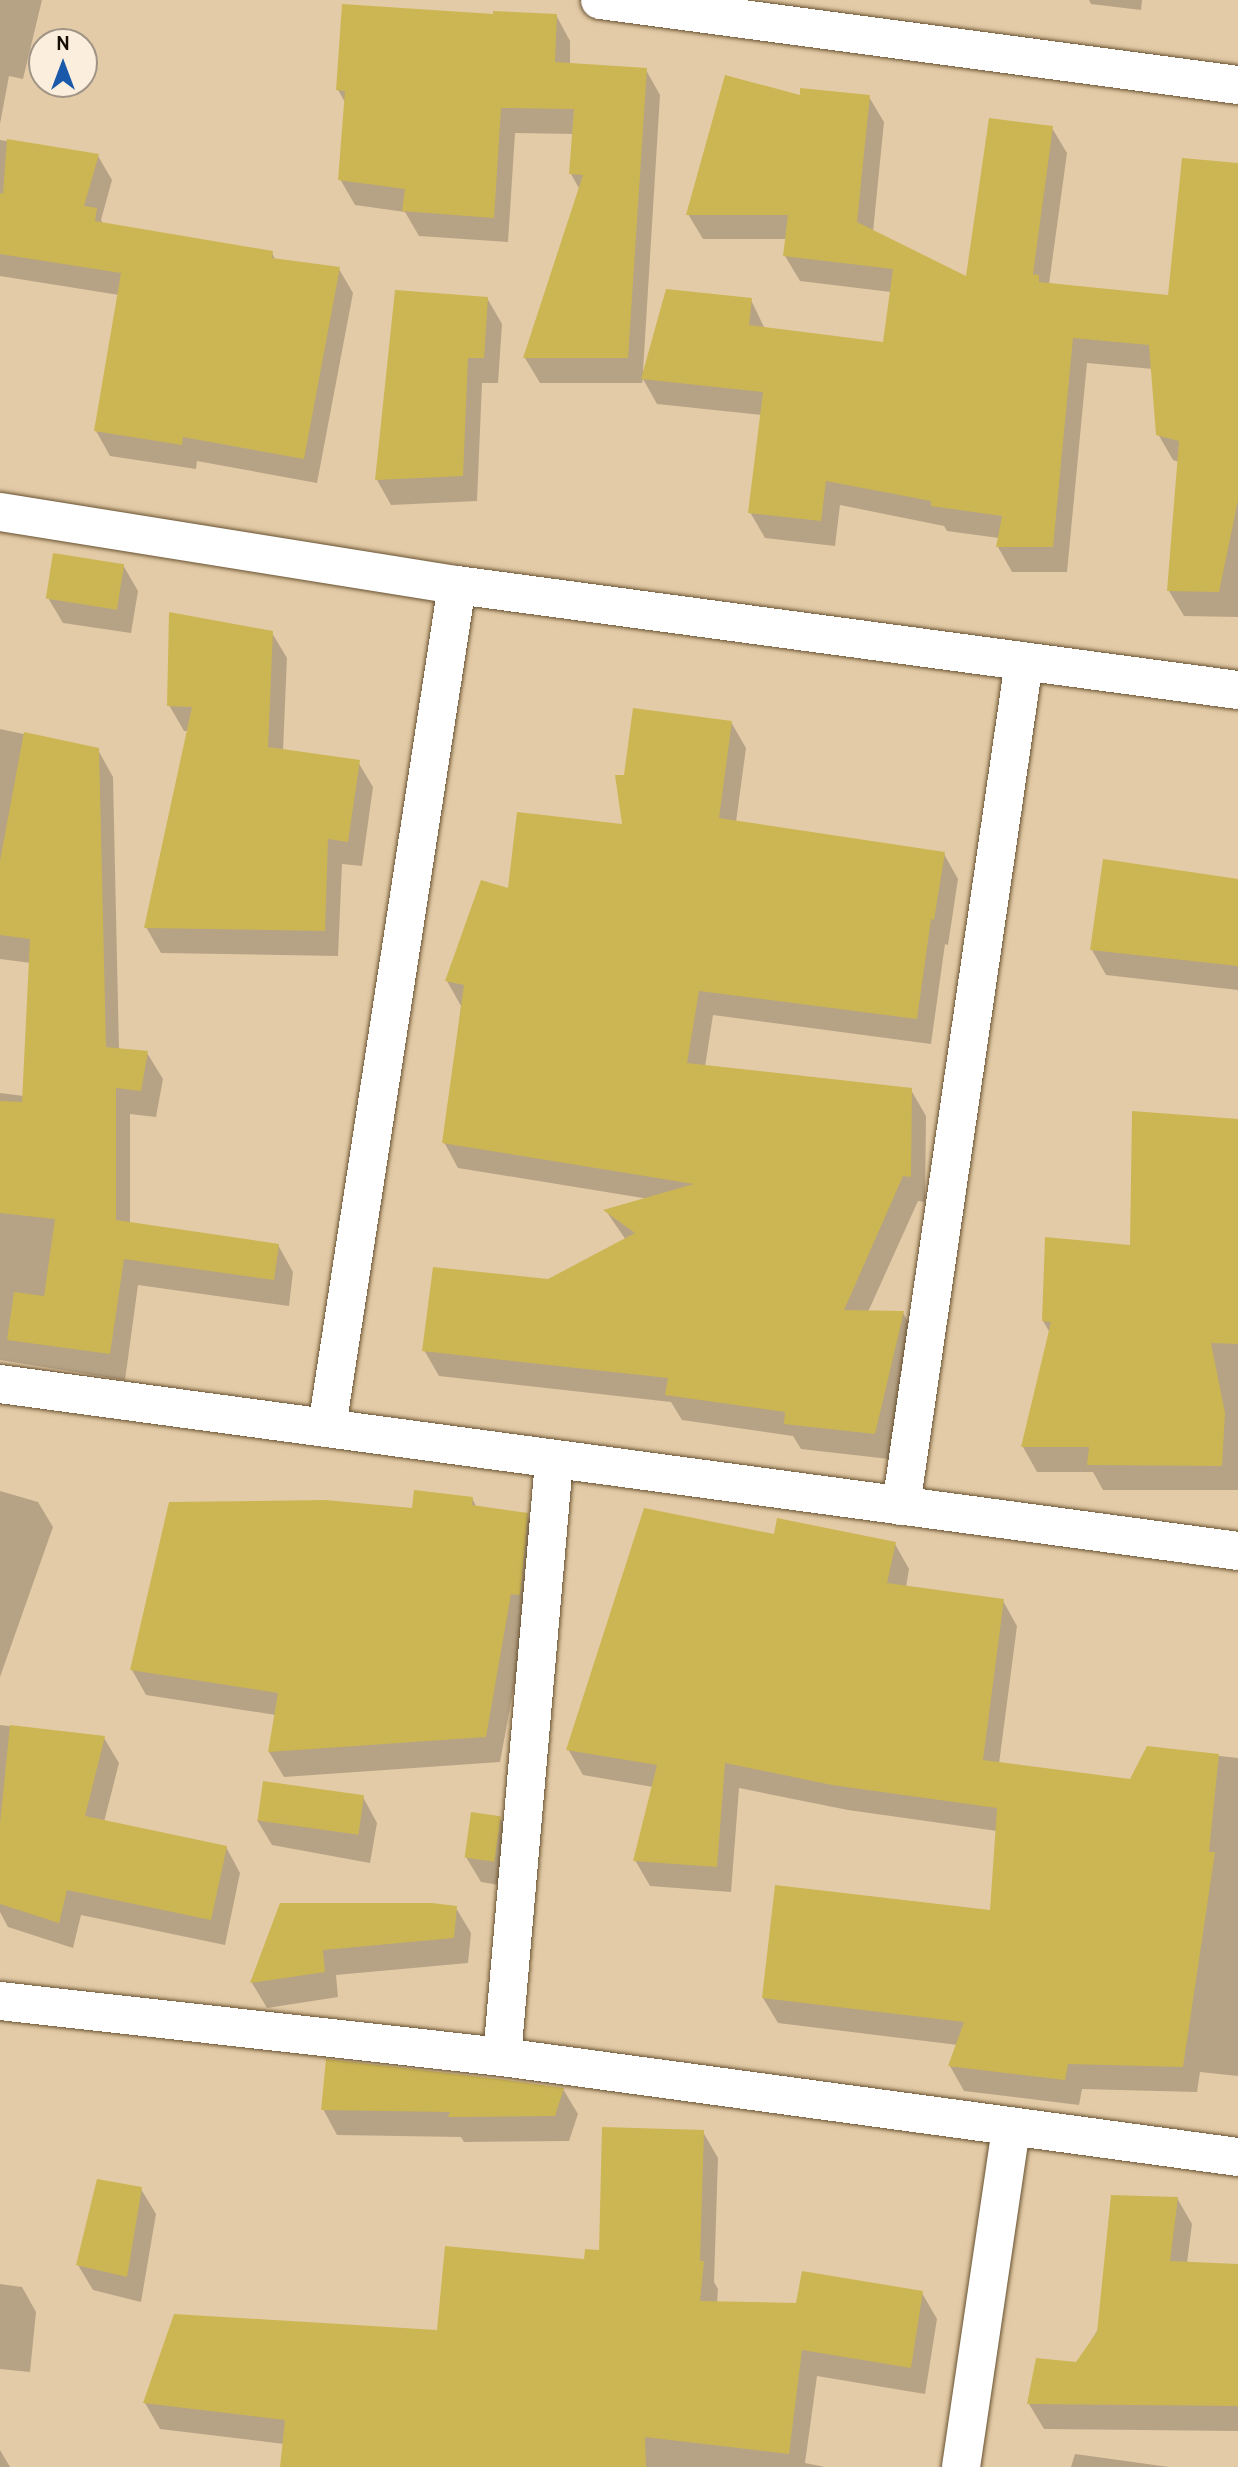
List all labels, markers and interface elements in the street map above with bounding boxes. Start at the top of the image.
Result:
north arrow [28,28,98,98]
text: N [56,32,70,55]

